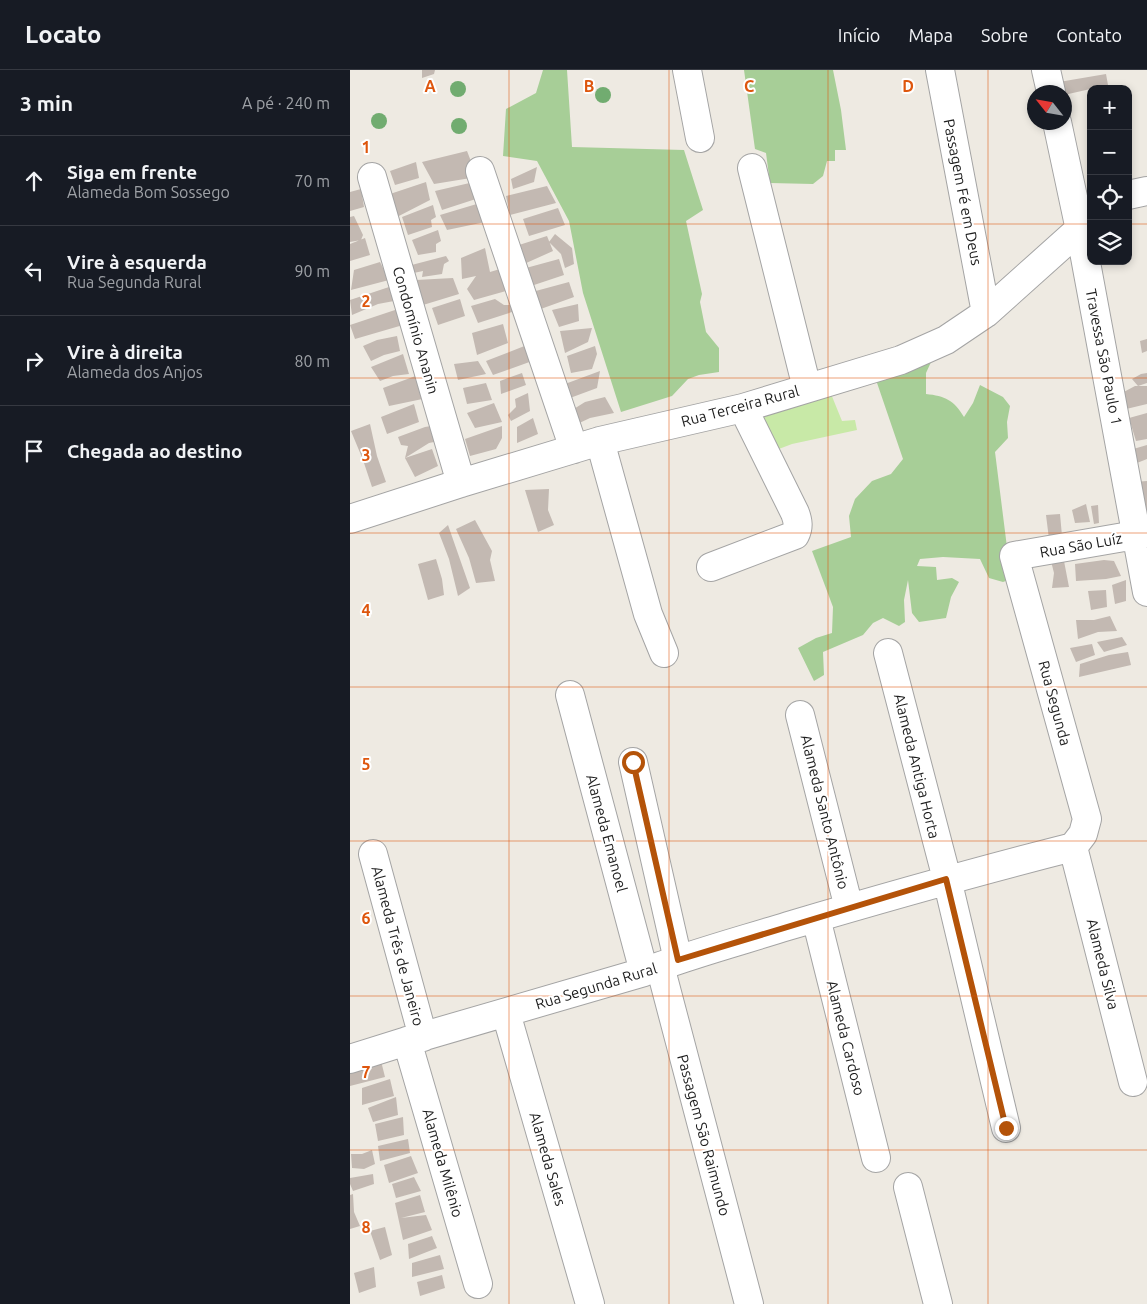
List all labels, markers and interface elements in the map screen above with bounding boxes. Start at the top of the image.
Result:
text: Locato [25,21,101,48]
text: Início [838,25,880,45]
text: Mapa [908,25,953,45]
text: Sobre [981,25,1028,45]
text: Contato [1056,25,1122,45]
text: A [424,77,436,95]
text: B [584,77,594,95]
text: C [744,77,754,95]
text: D [902,77,914,95]
north arrow [1027,85,1072,130]
map controls [1087,85,1132,265]
button: + [1087,85,1132,130]
text: 3 min [20,91,73,115]
text: A pé · 240 m [242,94,330,112]
street label: Passagem Fé em Deus [940,117,986,267]
button: − [1087,130,1132,175]
text: 1 [361,138,371,156]
text: Siga em frente [67,161,197,183]
icon: ahead [20,167,48,195]
text: 70 m [294,172,330,190]
button: locate [1087,175,1132,220]
text: Alameda Bom Sossego [67,183,230,201]
button: layers [1087,220,1132,265]
text: Vire à esquerda [67,251,207,273]
icon: left [20,257,48,285]
text: 90 m [294,262,330,280]
street label: Condomínio Ananin [390,264,442,396]
text: Rua Segunda Rural [67,273,202,291]
street label: Travessa São Paulo 1 [1082,287,1126,427]
text: 2 [361,292,371,310]
text: Vire à direita [67,341,183,363]
icon: right [20,347,48,375]
text: 80 m [294,352,330,370]
text: Alameda dos Anjos [67,363,203,381]
street label: Rua Terceira Rural [679,382,801,430]
icon: arrive [20,437,48,465]
text: Chegada ao destino [67,440,243,462]
text: 3 [361,446,371,464]
street label: Rua São Luíz [1038,529,1124,561]
text: 4 [361,601,371,619]
street label: Rua Segunda [1035,659,1075,747]
street label: Alameda Antiga Horta [891,692,943,840]
street label: Alameda Santo Antônio [798,733,852,891]
route start [622,751,645,774]
text: 5 [361,755,371,773]
street label: Alameda Emanoel [583,772,631,894]
street label: Alameda Três de Janeiro [368,864,428,1028]
text: 6 [361,909,371,927]
street label: Alameda Silva [1084,917,1122,1011]
street label: Rua Segunda Rural [533,959,659,1013]
street label: Alameda Cardoso [823,979,869,1097]
street label: Passagem São Raimundo [674,1052,734,1218]
text: 7 [361,1063,371,1081]
street label: Alameda Milênio [419,1107,467,1219]
street label: Alameda Sales [526,1110,570,1208]
route end [995,1117,1018,1140]
text: 8 [361,1218,371,1236]

